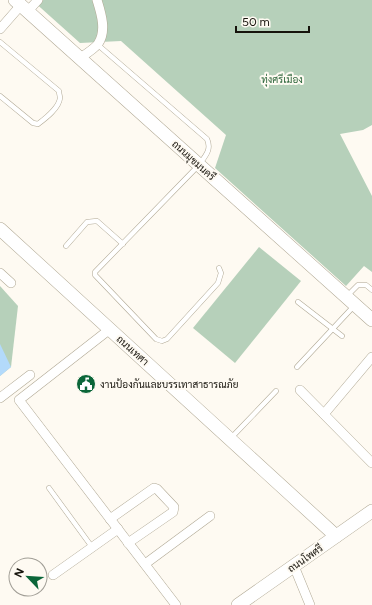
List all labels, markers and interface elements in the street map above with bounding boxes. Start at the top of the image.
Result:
scale bar [236,8,309,34]
text: 50 m [242,15,270,29]
park label: ทุ่งศรีเมือง [261,73,303,87]
street label: ถนนมุขมนครี [169,137,218,184]
street label: ถนนเทศา [114,332,152,368]
public building icon: งานป้องกันและบรรเทาสาธารณภัย [75,373,97,395]
place label: งานป้องกันและบรรเทาสาธารณภัย [100,378,238,391]
street label: ถนนโพศรี [285,541,326,575]
north arrow [8,557,48,597]
text: N [12,566,27,580]

